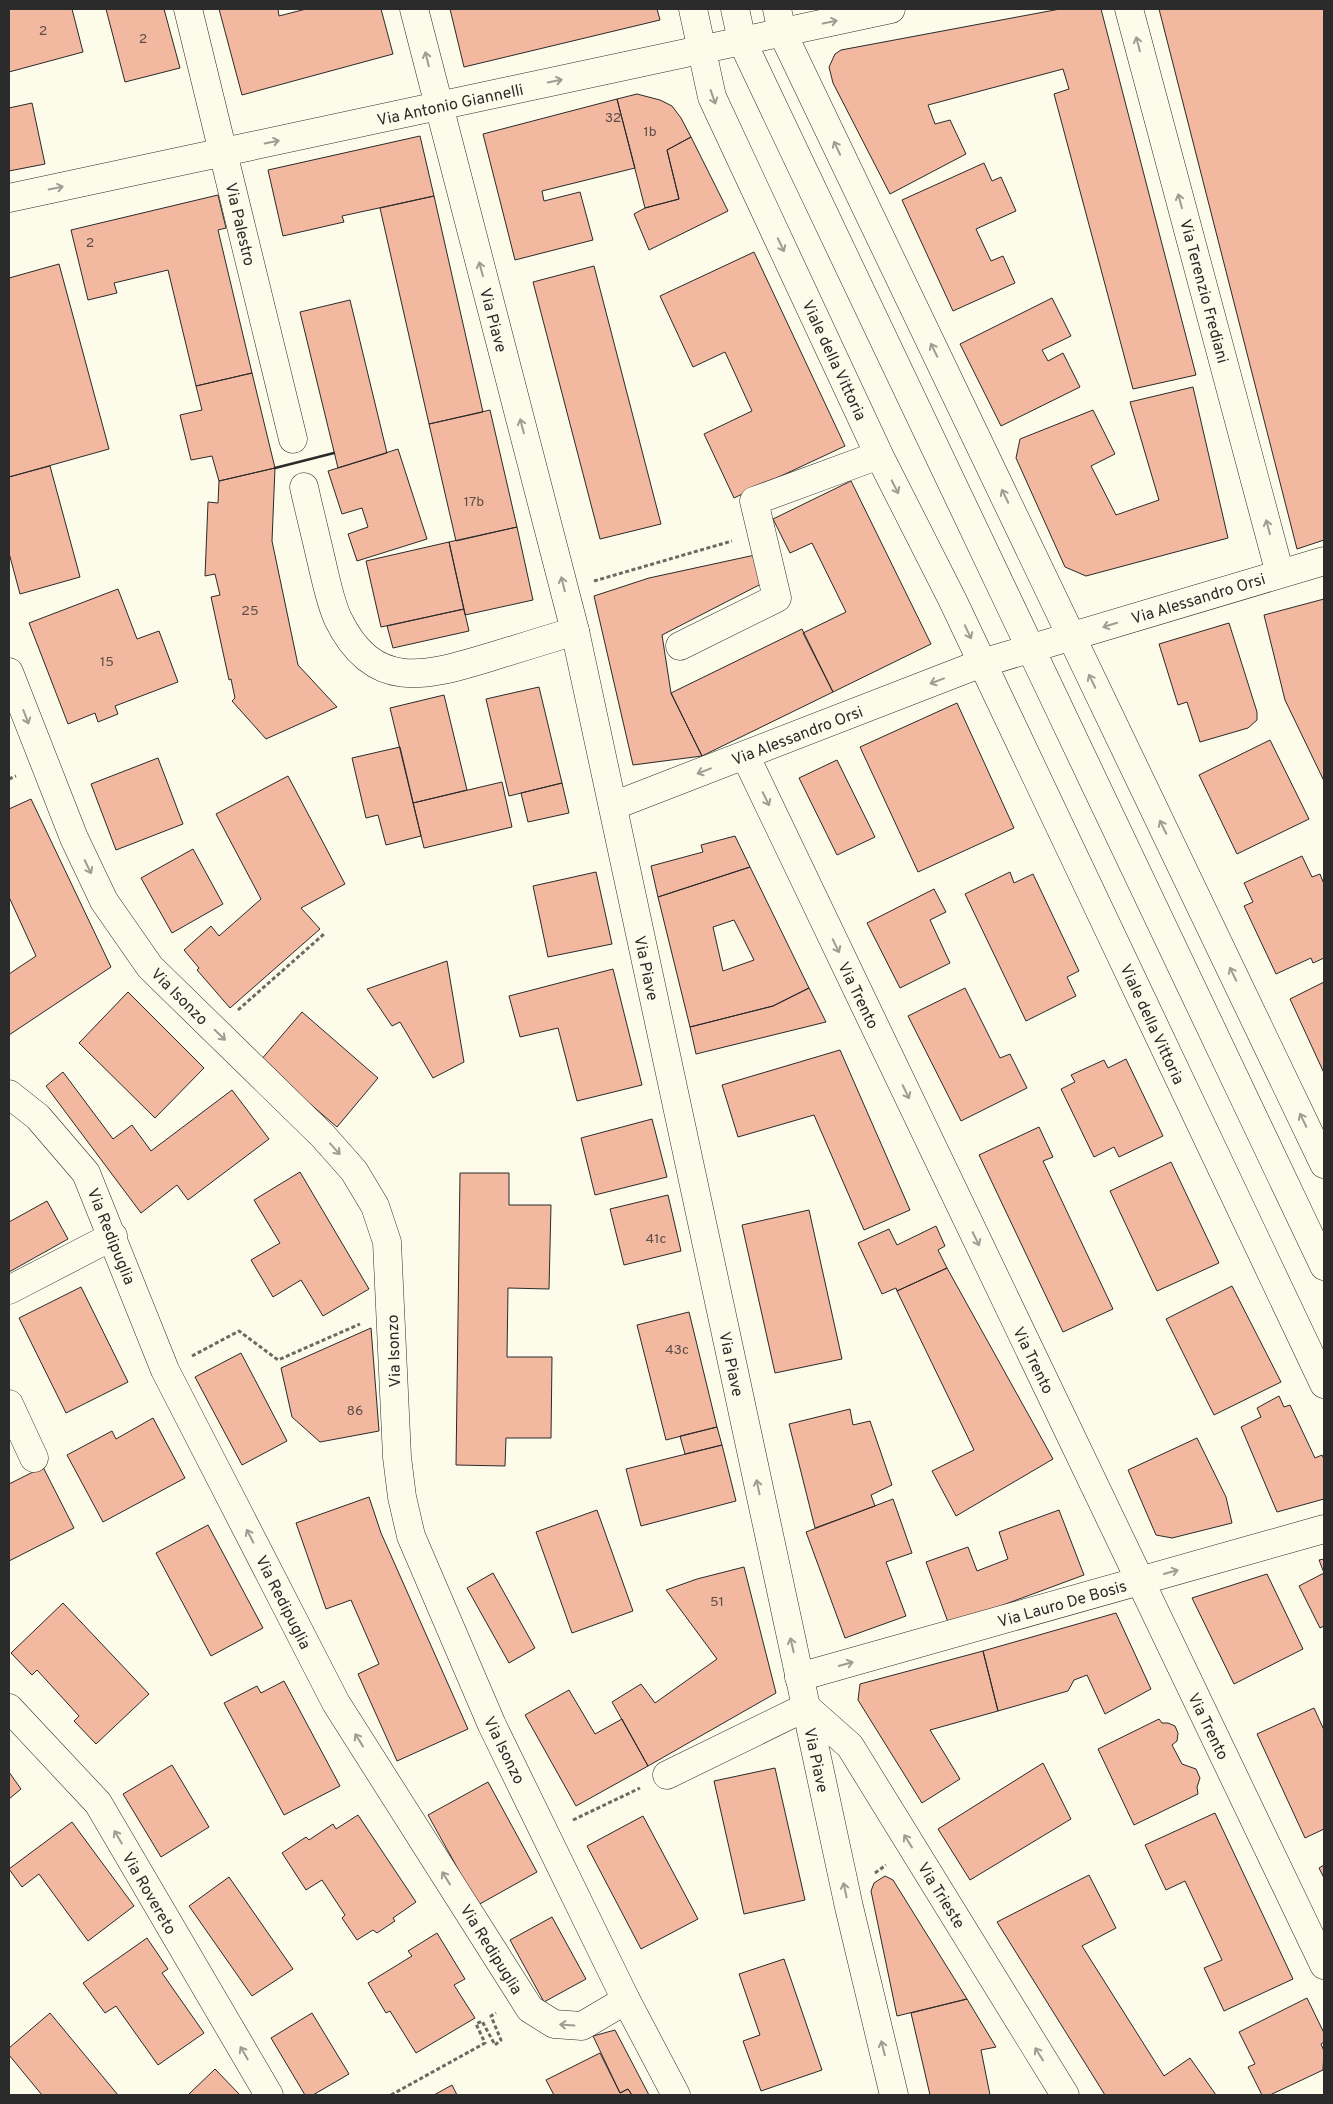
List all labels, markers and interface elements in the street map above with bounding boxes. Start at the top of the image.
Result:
one-way arrow [821,17,837,26]
house number: 2 [39,23,47,40]
house number: 2 [139,31,147,48]
one-way arrow [1133,36,1142,52]
one-way arrow [422,51,431,67]
one-way arrow [546,76,562,85]
street label: Via Antonio Giannelli [375,81,526,131]
one-way arrow [709,89,719,105]
house number: 32 [605,110,621,127]
house number: 1b [643,124,657,141]
one-way arrow [263,136,279,146]
one-way arrow [832,141,841,156]
street label: Via Palestro [220,181,258,268]
one-way arrow [48,183,64,192]
one-way arrow [1175,193,1184,209]
street label: Via Terenzio Frediani [1174,217,1232,366]
house number: 2 [86,235,94,252]
one-way arrow [777,237,787,252]
one-way arrow [476,261,485,277]
street label: Via Piave [474,286,510,355]
street label: Viale della Vittoria [797,297,870,424]
one-way arrow [929,343,938,358]
one-way arrow [517,419,526,435]
one-way arrow [891,479,900,494]
one-way arrow [999,489,1009,504]
house number: 17b [464,494,484,511]
one-way arrow [1262,519,1272,535]
street label: Via Alessandro Orsi [1129,570,1268,630]
one-way arrow [557,576,567,592]
house number: 25 [241,603,259,620]
one-way arrow [1102,620,1118,630]
one-way arrow [963,624,973,639]
house number: 15 [100,654,114,671]
one-way arrow [1087,674,1097,689]
one-way arrow [930,677,945,686]
street label: Via Alessandro Orsi [729,703,866,771]
one-way arrow [22,709,31,724]
one-way arrow [696,767,712,776]
one-way arrow [761,791,771,806]
one-way arrow [1157,820,1167,835]
one-way arrow [84,859,93,874]
street label: Via Piave [628,934,662,1003]
one-way arrow [832,938,841,953]
street label: Via Trento [832,959,882,1033]
street label: Viale della Vittoria [1115,961,1188,1088]
street label: Via Isonzo [146,965,211,1030]
one-way arrow [1228,967,1237,982]
one-way arrow [213,1029,226,1041]
one-way arrow [901,1085,911,1100]
one-way arrow [1298,1113,1307,1128]
one-way arrow [329,1143,341,1156]
street label: Via Redipuglia [82,1185,139,1288]
house number: 41c [646,1231,666,1248]
one-way arrow [972,1231,981,1246]
street label: Via Isonzo [384,1314,406,1388]
street label: Via Trento [1007,1324,1057,1398]
street label: Via Piave [713,1330,747,1399]
house number: 43c [665,1342,689,1359]
house number: 86 [347,1403,363,1420]
one-way arrow [753,1479,762,1495]
one-way arrow [245,1528,255,1543]
street label: Via Redipuglia [250,1553,314,1653]
one-way arrow [1163,1567,1179,1577]
street label: Via Lauro De Bosis [996,1577,1129,1633]
house number: 51 [710,1594,724,1611]
one-way arrow [787,1638,796,1654]
one-way arrow [838,1658,854,1668]
street label: Via Trento [1182,1690,1232,1764]
street label: Via Isonzo [478,1714,528,1788]
street label: Via Piave [798,1726,832,1795]
one-way arrow [354,1734,364,1748]
one-way arrow [112,1831,122,1845]
one-way arrow [903,1834,914,1848]
street label: Via Rovereto [117,1849,180,1939]
street label: Via Trieste [912,1859,969,1933]
one-way arrow [441,1871,451,1885]
one-way arrow [840,1882,849,1898]
street label: Via Redipuglia [455,1901,526,1999]
one-way arrow [559,2021,575,2030]
one-way arrow [878,2040,887,2056]
one-way arrow [239,2047,249,2061]
one-way arrow [1034,2047,1044,2061]

